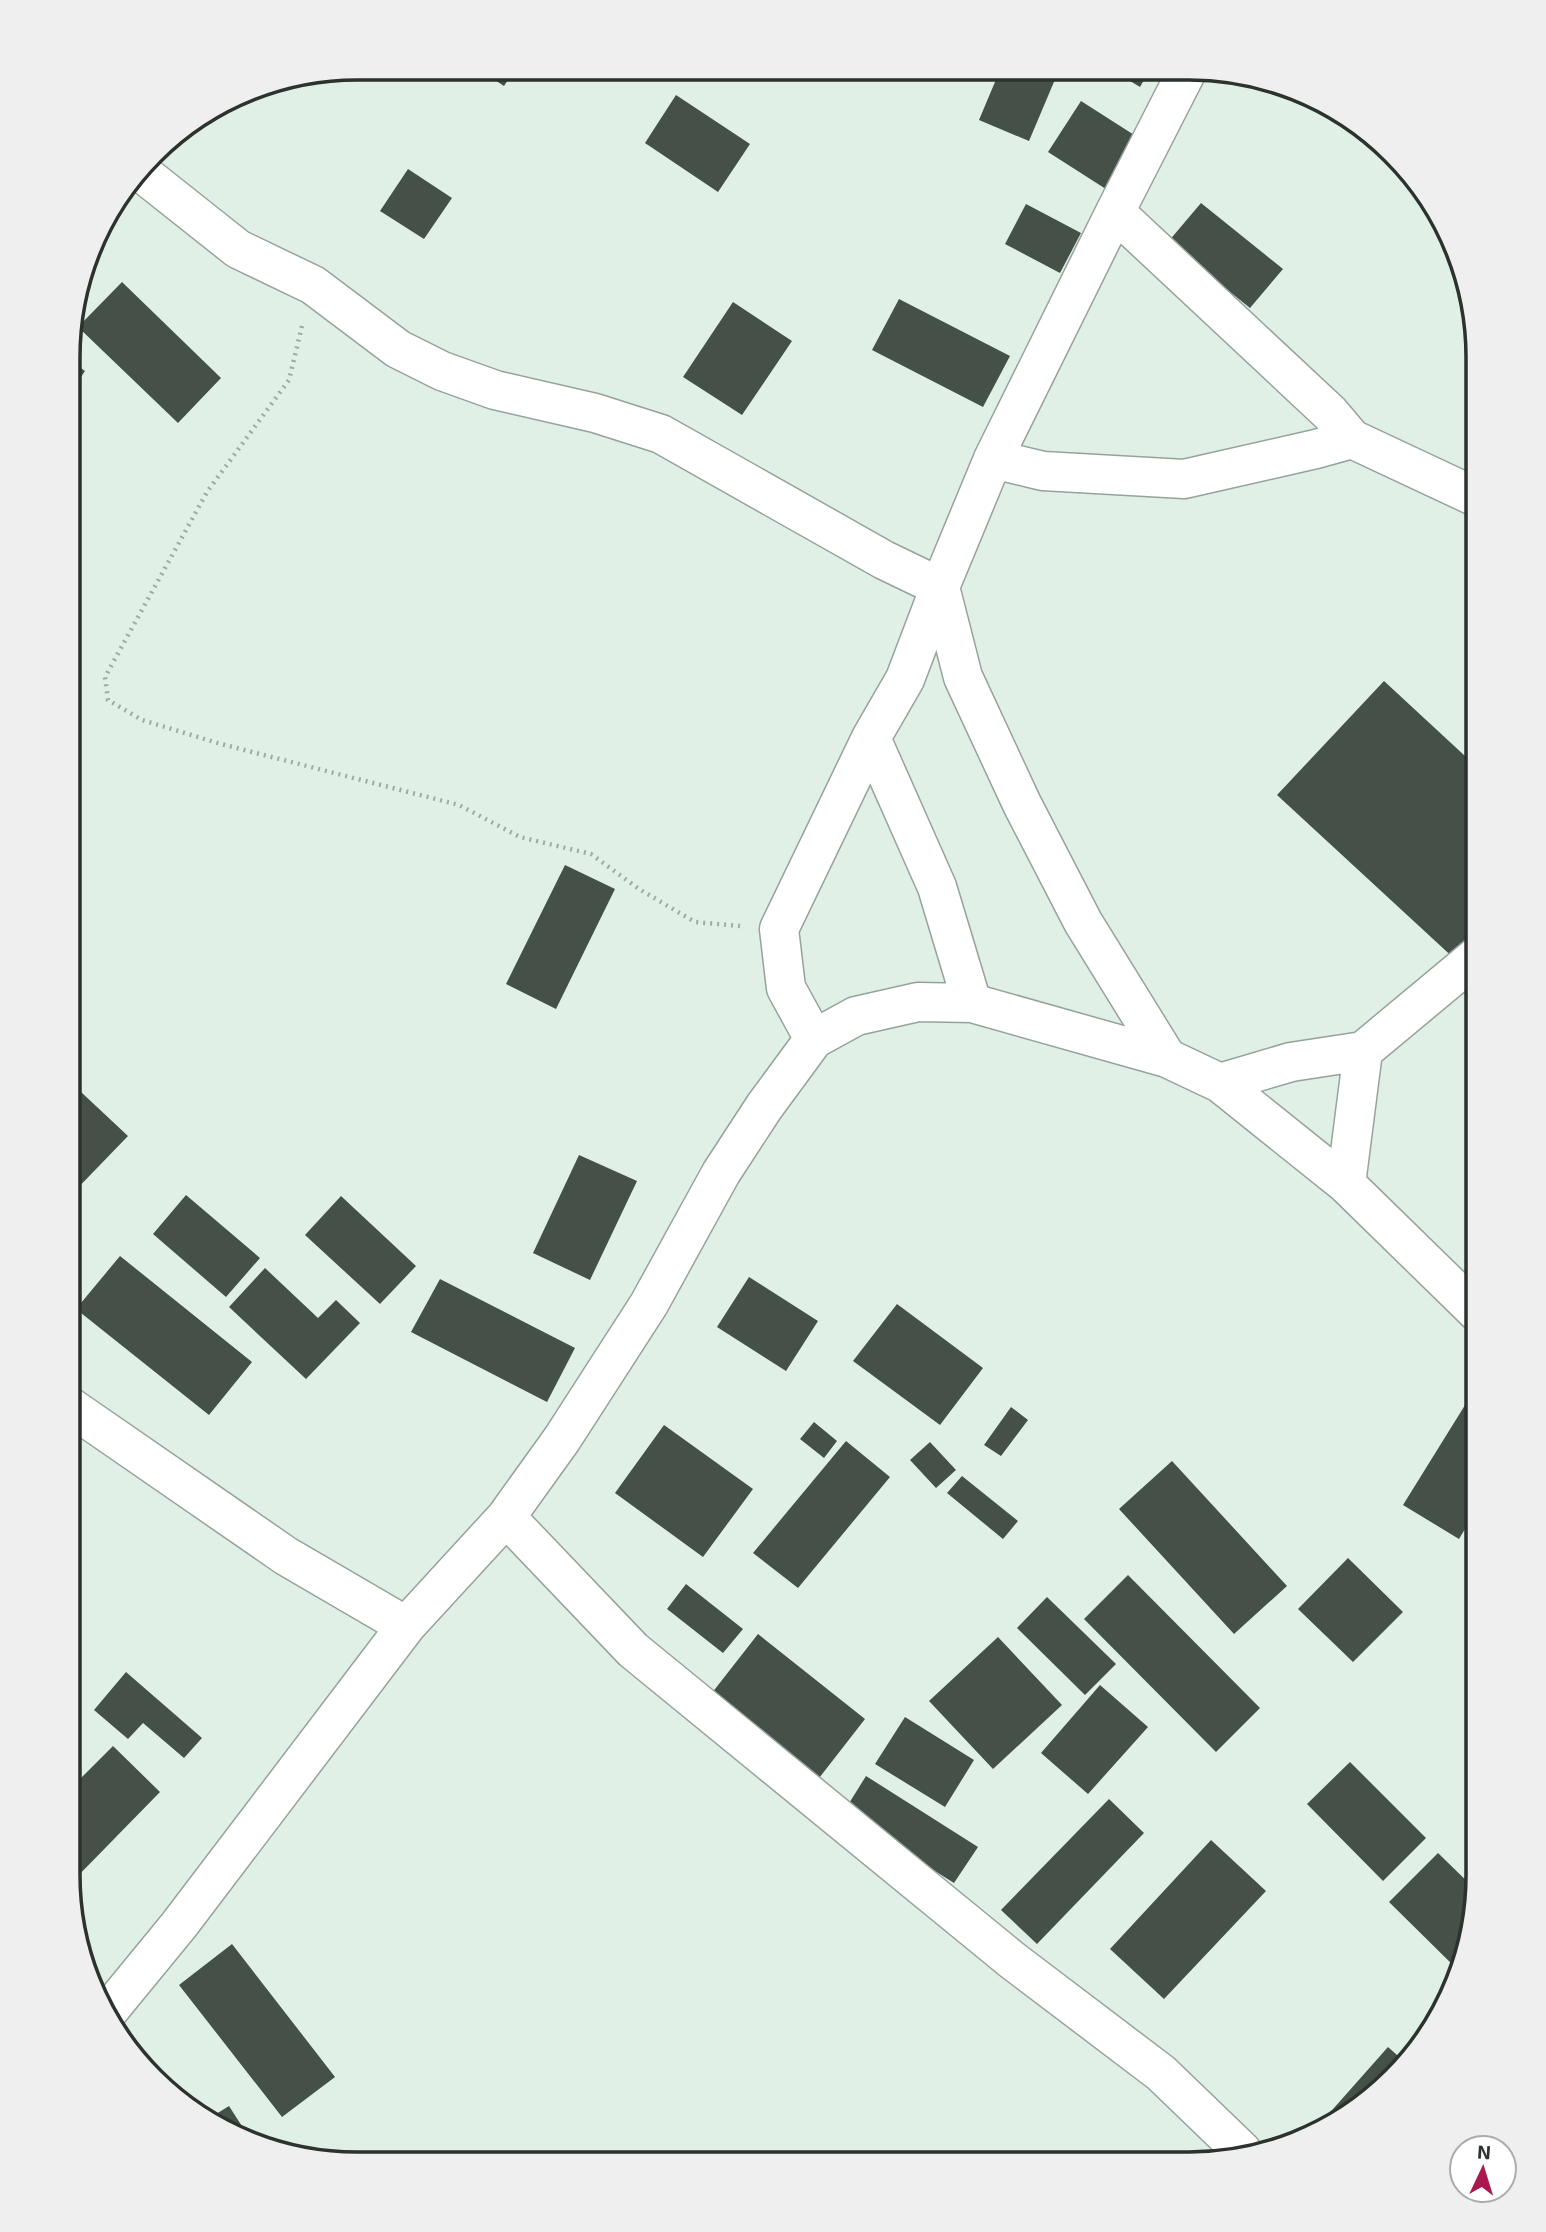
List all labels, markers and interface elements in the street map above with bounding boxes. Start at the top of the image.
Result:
north arrow [1448,2134,1518,2204]
text: N [1477,2140,1492,2163]

